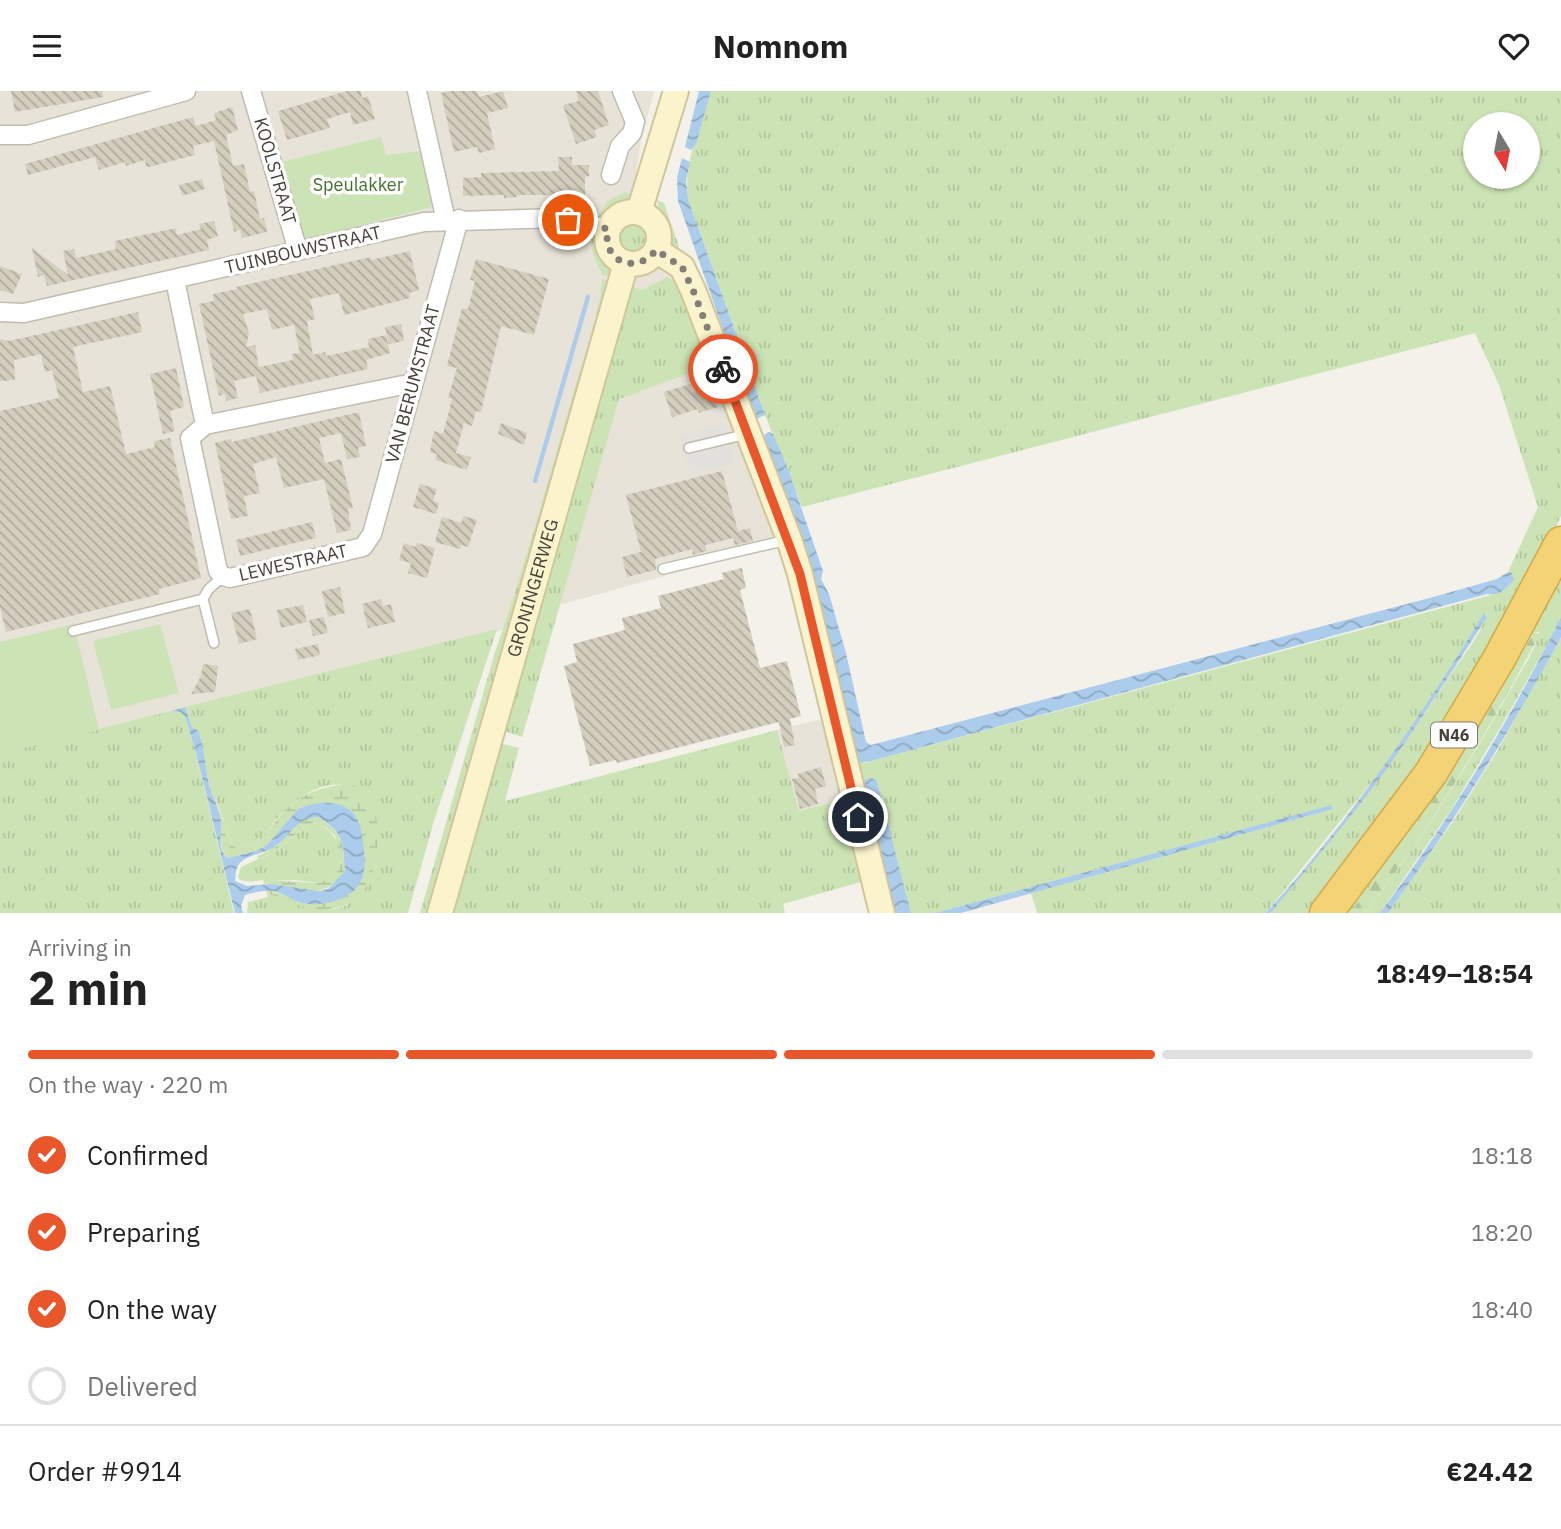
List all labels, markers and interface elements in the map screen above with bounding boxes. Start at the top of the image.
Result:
text: Nomnom [713,25,848,67]
icon: menu [28,27,66,65]
icon: heart [1495,27,1533,65]
north arrow [1463,112,1540,189]
map controls [1463,112,1540,189]
street label: KOOLSTRAAT [249,115,302,227]
park label: Speulakker [313,173,404,196]
pin [538,190,598,250]
icon: bag [549,201,587,239]
street label: TUINBOUWSTRAAT [223,220,383,279]
street label: VAN BERUMSTRAAT [380,302,445,466]
courier [688,334,758,404]
icon: bike [704,350,742,388]
street label: GRONINGERWEG [502,516,563,660]
street label: LEWESTRAAT [236,539,349,586]
road number: N46 [1431,723,1477,747]
pin [828,787,888,847]
icon: home [839,798,877,836]
text: Arriving in [28,932,132,962]
text: 18:49–18:54 [1376,956,1533,990]
text: 2 min [28,958,148,1018]
text: On the way · 220 m [28,1069,228,1099]
icon: check [28,1136,66,1174]
text: Confirmed [87,1138,209,1172]
text: 18:18 [1471,1140,1533,1170]
icon: check [28,1213,66,1251]
text: Preparing [87,1215,200,1249]
text: 18:20 [1471,1217,1533,1247]
icon: check [28,1290,66,1328]
text: On the way [87,1292,217,1326]
text: 18:40 [1471,1294,1533,1324]
text: Delivered [87,1369,198,1403]
text: Order #9914 [28,1454,182,1488]
text: €24.42 [1446,1454,1533,1488]

